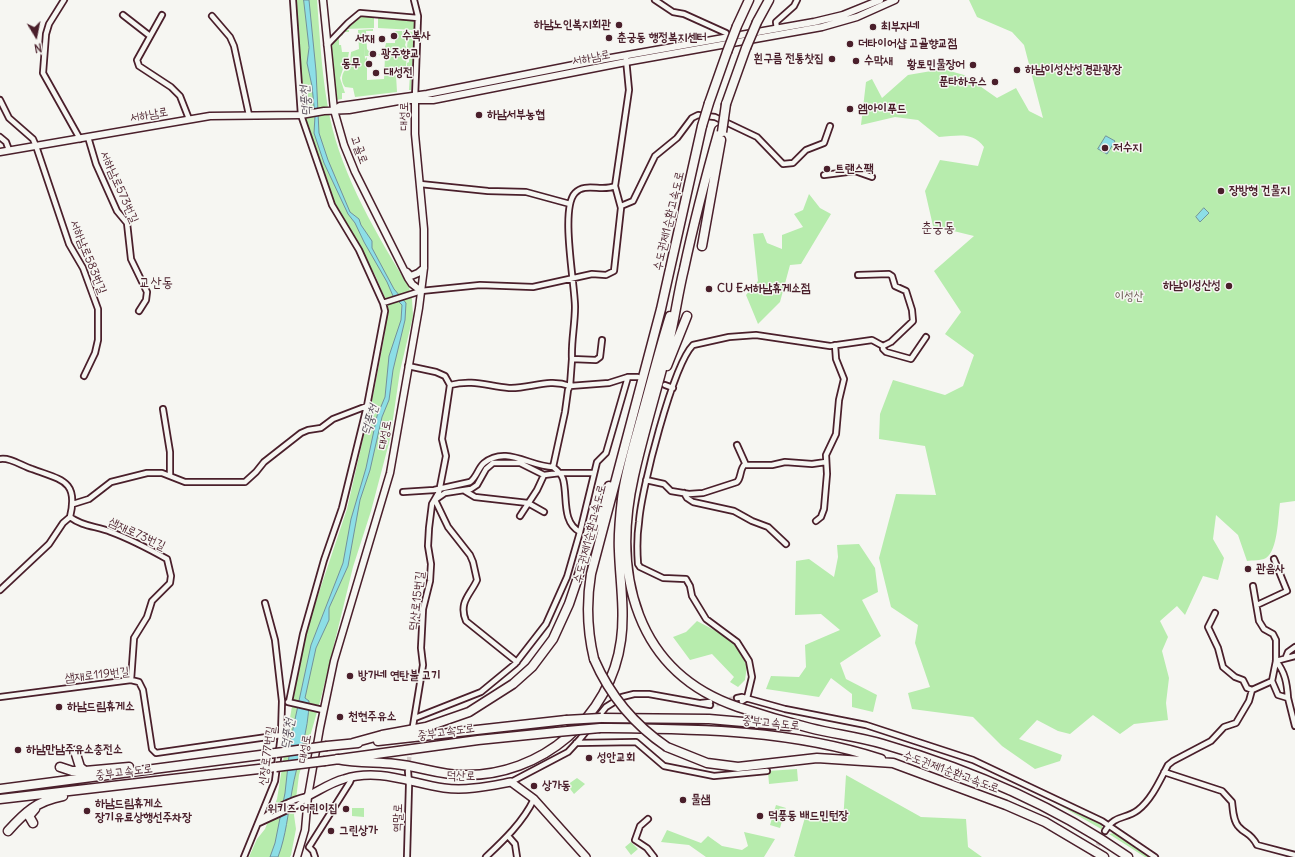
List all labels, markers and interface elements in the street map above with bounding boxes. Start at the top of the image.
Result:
north arrow [16,16,56,56]
place label: 하남노인복지회관 [534,18,611,32]
marker: 하남노인복지회관 [614,20,624,30]
place label: 최부자네 [881,20,920,34]
marker: 최부자네 [868,22,878,32]
place label: 수복사 [402,29,431,43]
marker: 수복사 [389,31,399,41]
place label: 춘궁동 행정복지센터 [617,31,707,45]
place label: 서재 [355,32,374,46]
marker: 춘궁동 행정복지센터 [604,33,614,43]
marker: 서재 [377,34,387,44]
place label: 더타이어샵 고골향교점 [858,37,957,51]
marker: 더타이어샵 고골향교점 [845,39,855,49]
text: N [33,40,43,55]
place label: 광주향교 [381,47,420,61]
street label: 서하남로 [571,47,611,69]
marker: 광주향교 [368,49,378,59]
place label: 흰구름 전통찻집 [754,52,824,66]
marker: 흰구름 전통찻집 [827,54,837,64]
place label: 수막새 [864,54,893,68]
marker: 수막새 [851,56,861,66]
place label: 동무 [342,57,361,71]
place label: 황토민물장어 [907,58,965,72]
marker: 동무 [364,59,374,69]
marker: 황토민물장어 [968,60,978,70]
place label: 하남이성산성경관광장 [1025,63,1122,77]
marker: 하남이성산성경관광장 [1012,65,1022,75]
place label: 대성전 [384,66,413,80]
marker: 대성전 [371,68,381,78]
place label: 푼타하우스 [939,75,987,89]
marker: 푼타하우스 [990,77,1000,87]
water label: 덕풍천 [297,85,315,117]
street label: 대성로 [398,102,412,130]
place label: 엠아이푸드 [858,102,906,116]
marker: 엠아이푸드 [845,104,855,114]
street label: 서하남로 [129,105,169,125]
place label: 하남서부농협 [487,108,545,122]
marker: 하남서부농협 [474,110,484,120]
street label: 고골로 [347,134,371,166]
place label: 저수지 [1113,141,1142,155]
marker: 저수지 [1100,143,1110,153]
street label: 서하남로573번길 [97,149,141,225]
place label: 트랜스팩 [835,162,874,176]
marker: 트랜스팩 [822,164,832,174]
street label: 수도권제1순환고속도로 [651,170,687,272]
place label: 장방형 건물지 [1229,184,1290,198]
marker: 장방형 건물지 [1216,186,1226,196]
street label: 서하남로583번길 [67,218,109,296]
district label: 춘궁동 [921,220,955,236]
district label: 교산동 [139,275,173,291]
place label: 하남이성산성 [1163,279,1221,293]
marker: 하남이성산성 [1224,281,1234,291]
place label: CU E서하남휴게소점 [717,282,811,296]
marker: CU E서하남휴게소점 [704,284,714,294]
park label: 이성산 [1115,290,1143,304]
water label: 덕풍천 [358,403,382,437]
street label: 대성로 [375,419,395,451]
street label: 수도권제1순환고속도로 [571,483,609,585]
street label: 샘재로73번길 [106,515,168,553]
place label: 관음사 [1256,562,1285,576]
marker: 관음사 [1243,564,1253,574]
street label: 덕산로15번길 [406,570,428,632]
street label: 샘재로119번길 [64,664,130,686]
place label: 방가네 연탄불 고기 [358,669,441,683]
marker: 방가네 연탄불 고기 [345,671,355,681]
place label: 하남드림휴게소 [67,700,135,714]
marker: 하남드림휴게소 [54,702,64,712]
place label: 천현주유소 [348,710,396,724]
marker: 천현주유소 [335,712,345,722]
street label: 중부고속도로 [741,713,801,733]
water label: 덕풍천 [278,717,298,751]
street label: 중부고속도로 [416,721,476,743]
street label: 신장로77번길 [256,725,278,787]
street label: 대성로 [296,734,314,764]
place label: 하남만남주유소충전소 [26,743,123,757]
marker: 하남만남주유소충전소 [13,745,23,755]
street label: 수도권제1순환고속도로 [901,748,1001,796]
place label: 성안교회 [597,751,636,765]
marker: 성안교회 [584,753,594,763]
street label: 중부고속도로 [94,761,154,783]
street label: 덕산로 [446,769,476,783]
place label: 상가동 [542,779,571,793]
marker: 상가동 [529,781,539,791]
place label: 물샘 [691,793,710,807]
marker: 물샘 [678,795,688,805]
place label: 하남드림휴게소 장기유료상행선주차장 [95,797,192,825]
place label: 위키즈 어린이집 [268,802,338,816]
street label: 역말로 [390,803,406,833]
marker: 위키즈 어린이집 [341,804,351,814]
marker: 하남드림휴게소 장기유료상행선주차장 [82,806,92,816]
place label: 덕풍동 배드민턴장 [768,809,848,823]
marker: 덕풍동 배드민턴장 [755,811,765,821]
place label: 그린상가 [339,824,378,838]
marker: 그린상가 [326,826,336,836]

